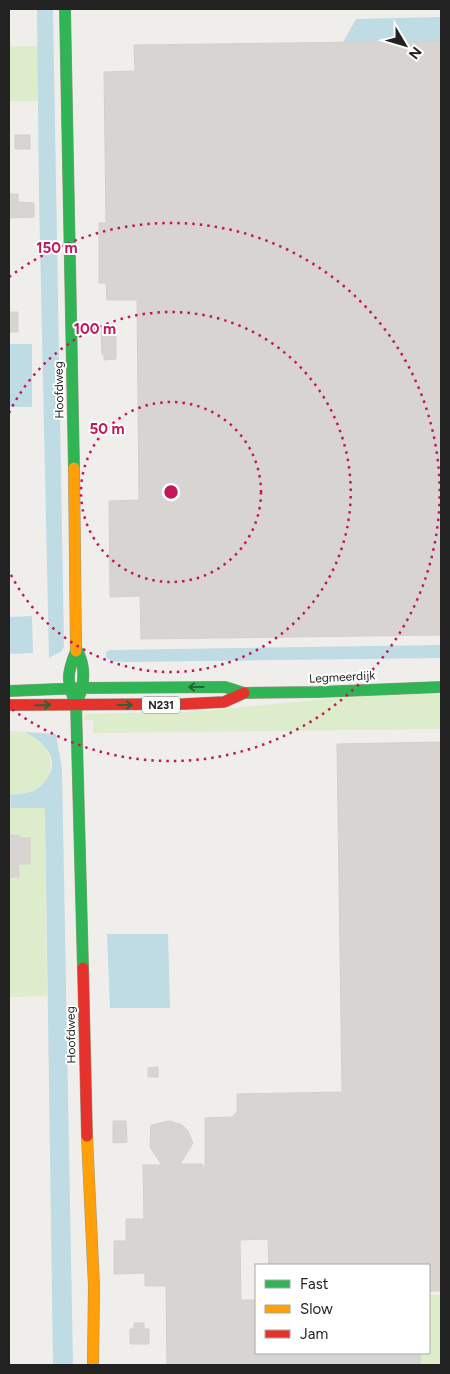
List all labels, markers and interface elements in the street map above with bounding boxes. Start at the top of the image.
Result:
north arrow [380,20,430,70]
text: N [405,43,425,62]
text: 150 m [36,239,78,257]
text: 100 m [74,320,116,338]
street label: Hoofdweg [52,361,66,419]
text: 50 m [89,420,125,438]
centre of rings [162,483,180,501]
street label: Legmeerdijk [309,668,376,686]
one-way arrow [188,682,204,692]
road number: N231 [142,696,180,714]
one-way arrow [34,700,50,710]
one-way arrow [116,700,133,710]
street label: Hoofdweg [64,1006,78,1064]
legend [255,1264,430,1354]
text: Fast [300,1275,329,1293]
text: Slow [300,1300,333,1318]
text: Jam [300,1325,328,1343]

